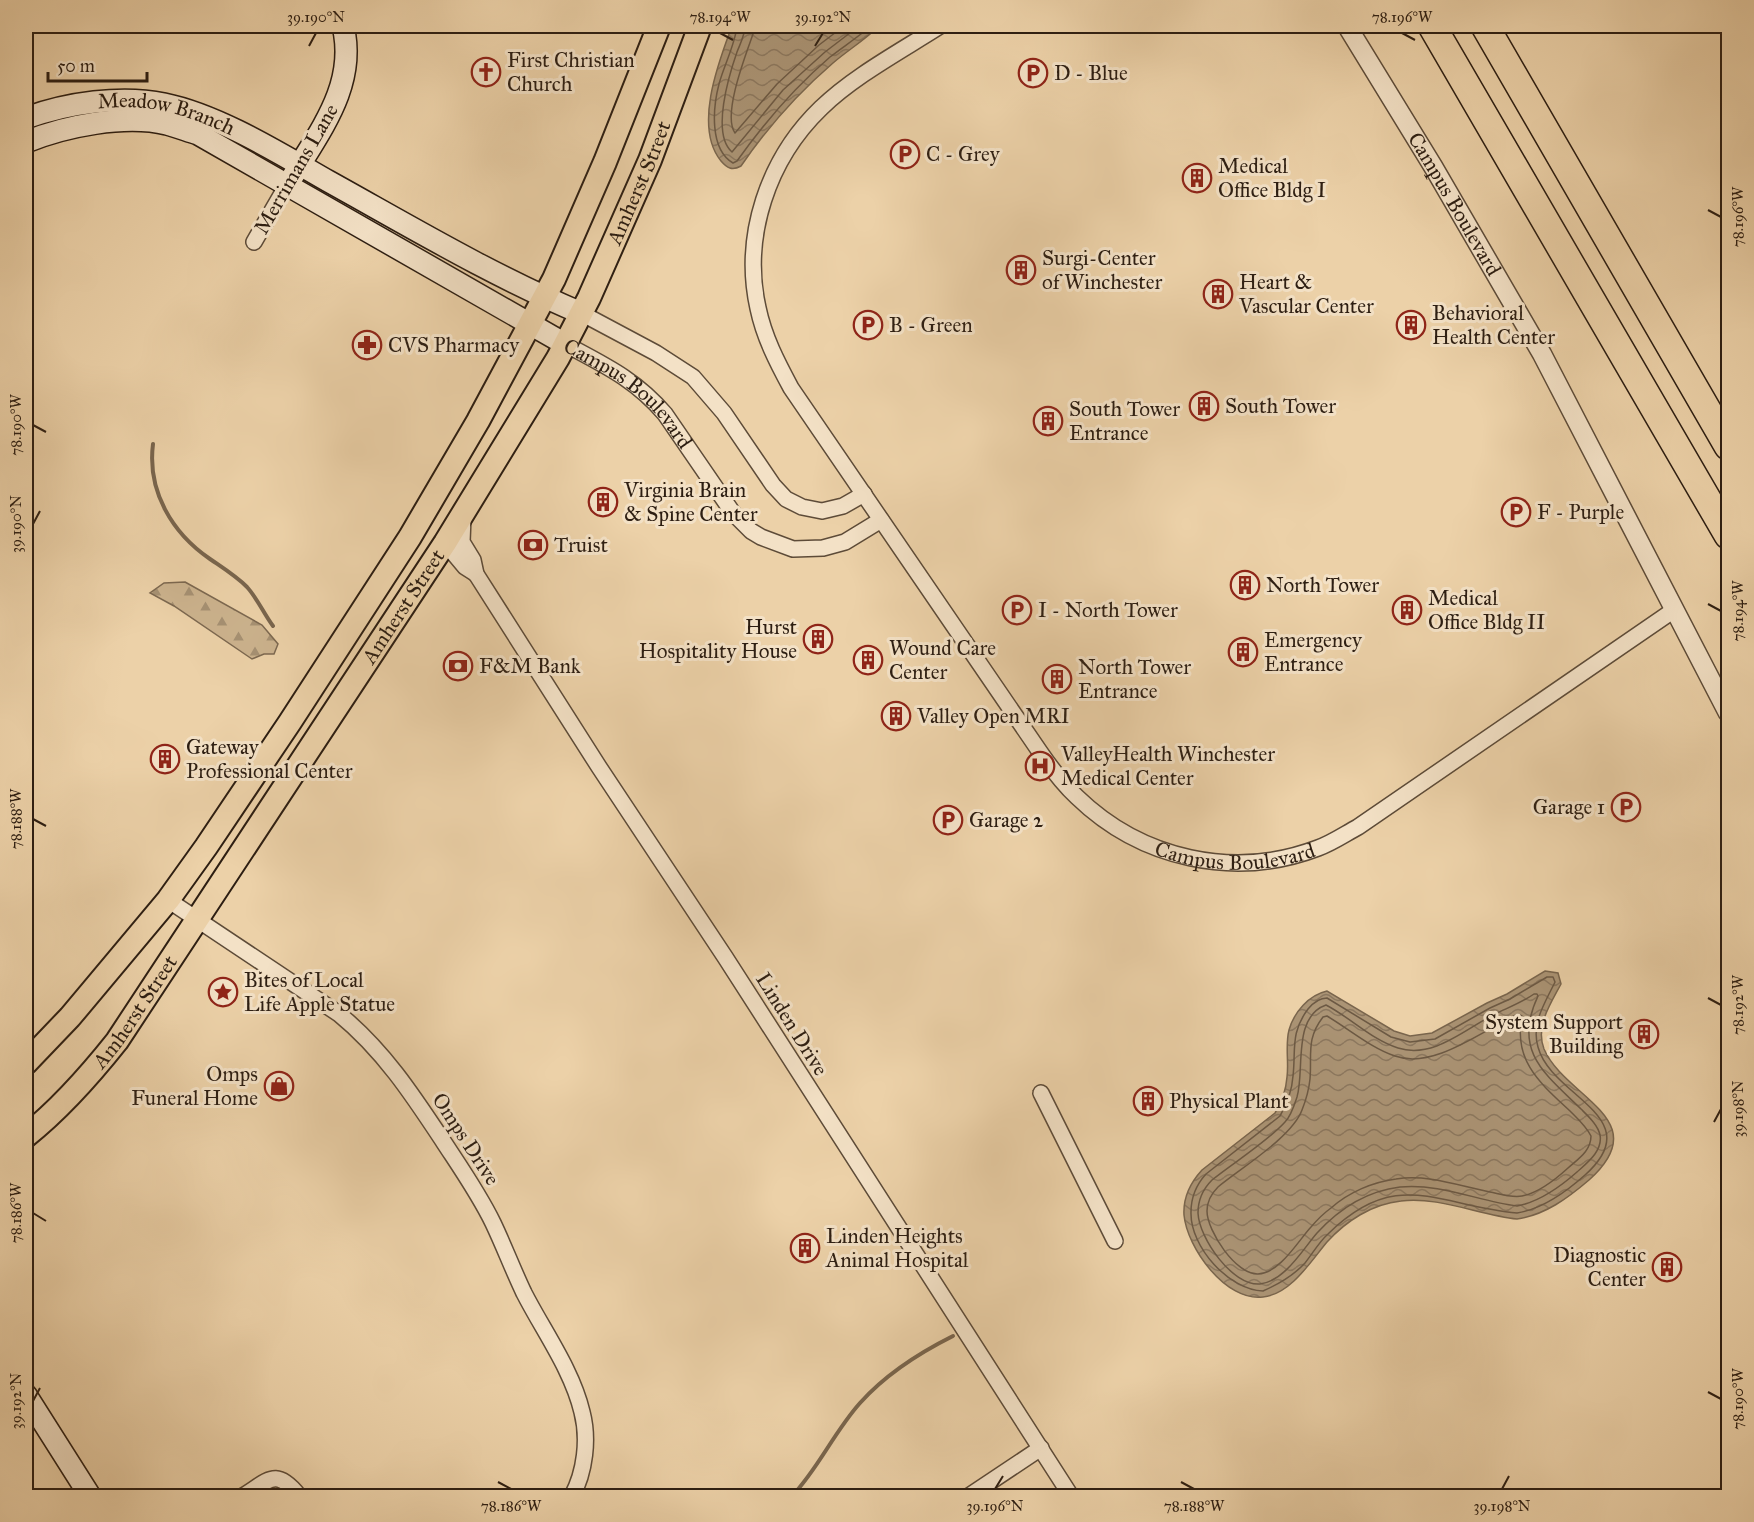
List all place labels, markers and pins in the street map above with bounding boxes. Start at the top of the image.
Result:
place label: First Christian Church [507,47,635,97]
church icon: First Christian Church [470,56,502,88]
parking icon: D - Blue [1017,57,1049,89]
place label: D - Blue [1054,60,1128,86]
parking icon: C - Grey [889,138,921,170]
place label: C - Grey [926,141,1001,167]
place label: Medical Office Bldg I [1218,153,1326,203]
building icon: Medical Office Bldg I [1181,162,1213,194]
place label: Surgi-Center of Winchester [1042,245,1162,295]
building icon: Surgi-Center of Winchester [1005,254,1037,286]
place label: Heart & Vascular Center [1238,269,1374,319]
building icon: Heart & Vascular Center [1202,278,1234,310]
place label: Behavioral Health Center [1432,300,1555,350]
parking icon: B - Green [852,309,884,341]
building icon: Behavioral Health Center [1395,309,1427,341]
place label: B - Green [889,312,973,338]
pharmacy icon: CVS Pharmacy [351,329,383,361]
place label: CVS Pharmacy [388,332,520,358]
building icon: South Tower [1188,390,1220,422]
place label: South Tower [1225,393,1336,419]
place label: South Tower Entrance [1069,396,1180,446]
building icon: South Tower Entrance [1032,405,1064,437]
place label: Virginia Brain & Spine Center [623,477,758,527]
building icon: Virginia Brain & Spine Center [587,486,619,518]
parking icon: F - Purple [1500,496,1532,528]
place label: F - Purple [1537,499,1624,525]
bank icon: Truist [517,529,549,561]
place label: Truist [554,532,608,558]
building icon: North Tower [1229,569,1261,601]
place label: North Tower [1266,572,1379,598]
place label: Medical Office Bldg II [1428,585,1545,635]
parking icon: I - North Tower [1001,594,1033,626]
building icon: Medical Office Bldg II [1391,594,1423,626]
place label: I - North Tower [1038,597,1178,623]
place label: Hurst Hospitality House [639,614,798,664]
building icon: Hurst Hospitality House [802,623,834,655]
place label: Emergency Entrance [1264,627,1363,677]
place label: Wound Care Center [889,635,996,685]
building icon: Emergency Entrance [1227,636,1259,668]
building icon: Wound Care Center [852,644,884,676]
bank icon: F&M Bank [442,650,474,682]
place label: F&M Bank [479,653,581,679]
place label: North Tower Entrance [1078,654,1191,704]
building icon: North Tower Entrance [1041,663,1073,695]
building icon: Valley Open MRI [880,700,912,732]
place label: Valley Open MRI [916,703,1070,729]
place label: Gateway Professional Center [186,734,353,784]
place label: ValleyHealth Winchester Medical Center [1060,741,1275,791]
building icon: Gateway Professional Center [149,743,181,775]
hospital icon: ValleyHealth Winchester Medical Center [1024,750,1056,782]
parking icon: Garage 1 [1610,791,1642,823]
place label: Garage 1 [1533,794,1605,820]
parking icon: Garage 2 [932,804,964,836]
place label: Garage 2 [969,807,1044,833]
place label: Bites of Local Life Apple Statue [244,967,395,1017]
place icon: Bites of Local Life Apple Statue [207,976,239,1008]
place label: System Support Building [1485,1009,1624,1059]
building icon: System Support Building [1628,1018,1660,1050]
place label: Omps Funeral Home [131,1061,258,1111]
shop icon: Omps Funeral Home [263,1070,295,1102]
building icon: Physical Plant [1132,1085,1164,1117]
place label: Physical Plant [1169,1088,1289,1114]
place label: Linden Heights Animal Hospital [825,1223,969,1273]
building icon: Linden Heights Animal Hospital [789,1232,821,1264]
place label: Diagnostic Center [1553,1242,1646,1292]
building icon: Diagnostic Center [1651,1251,1683,1283]

